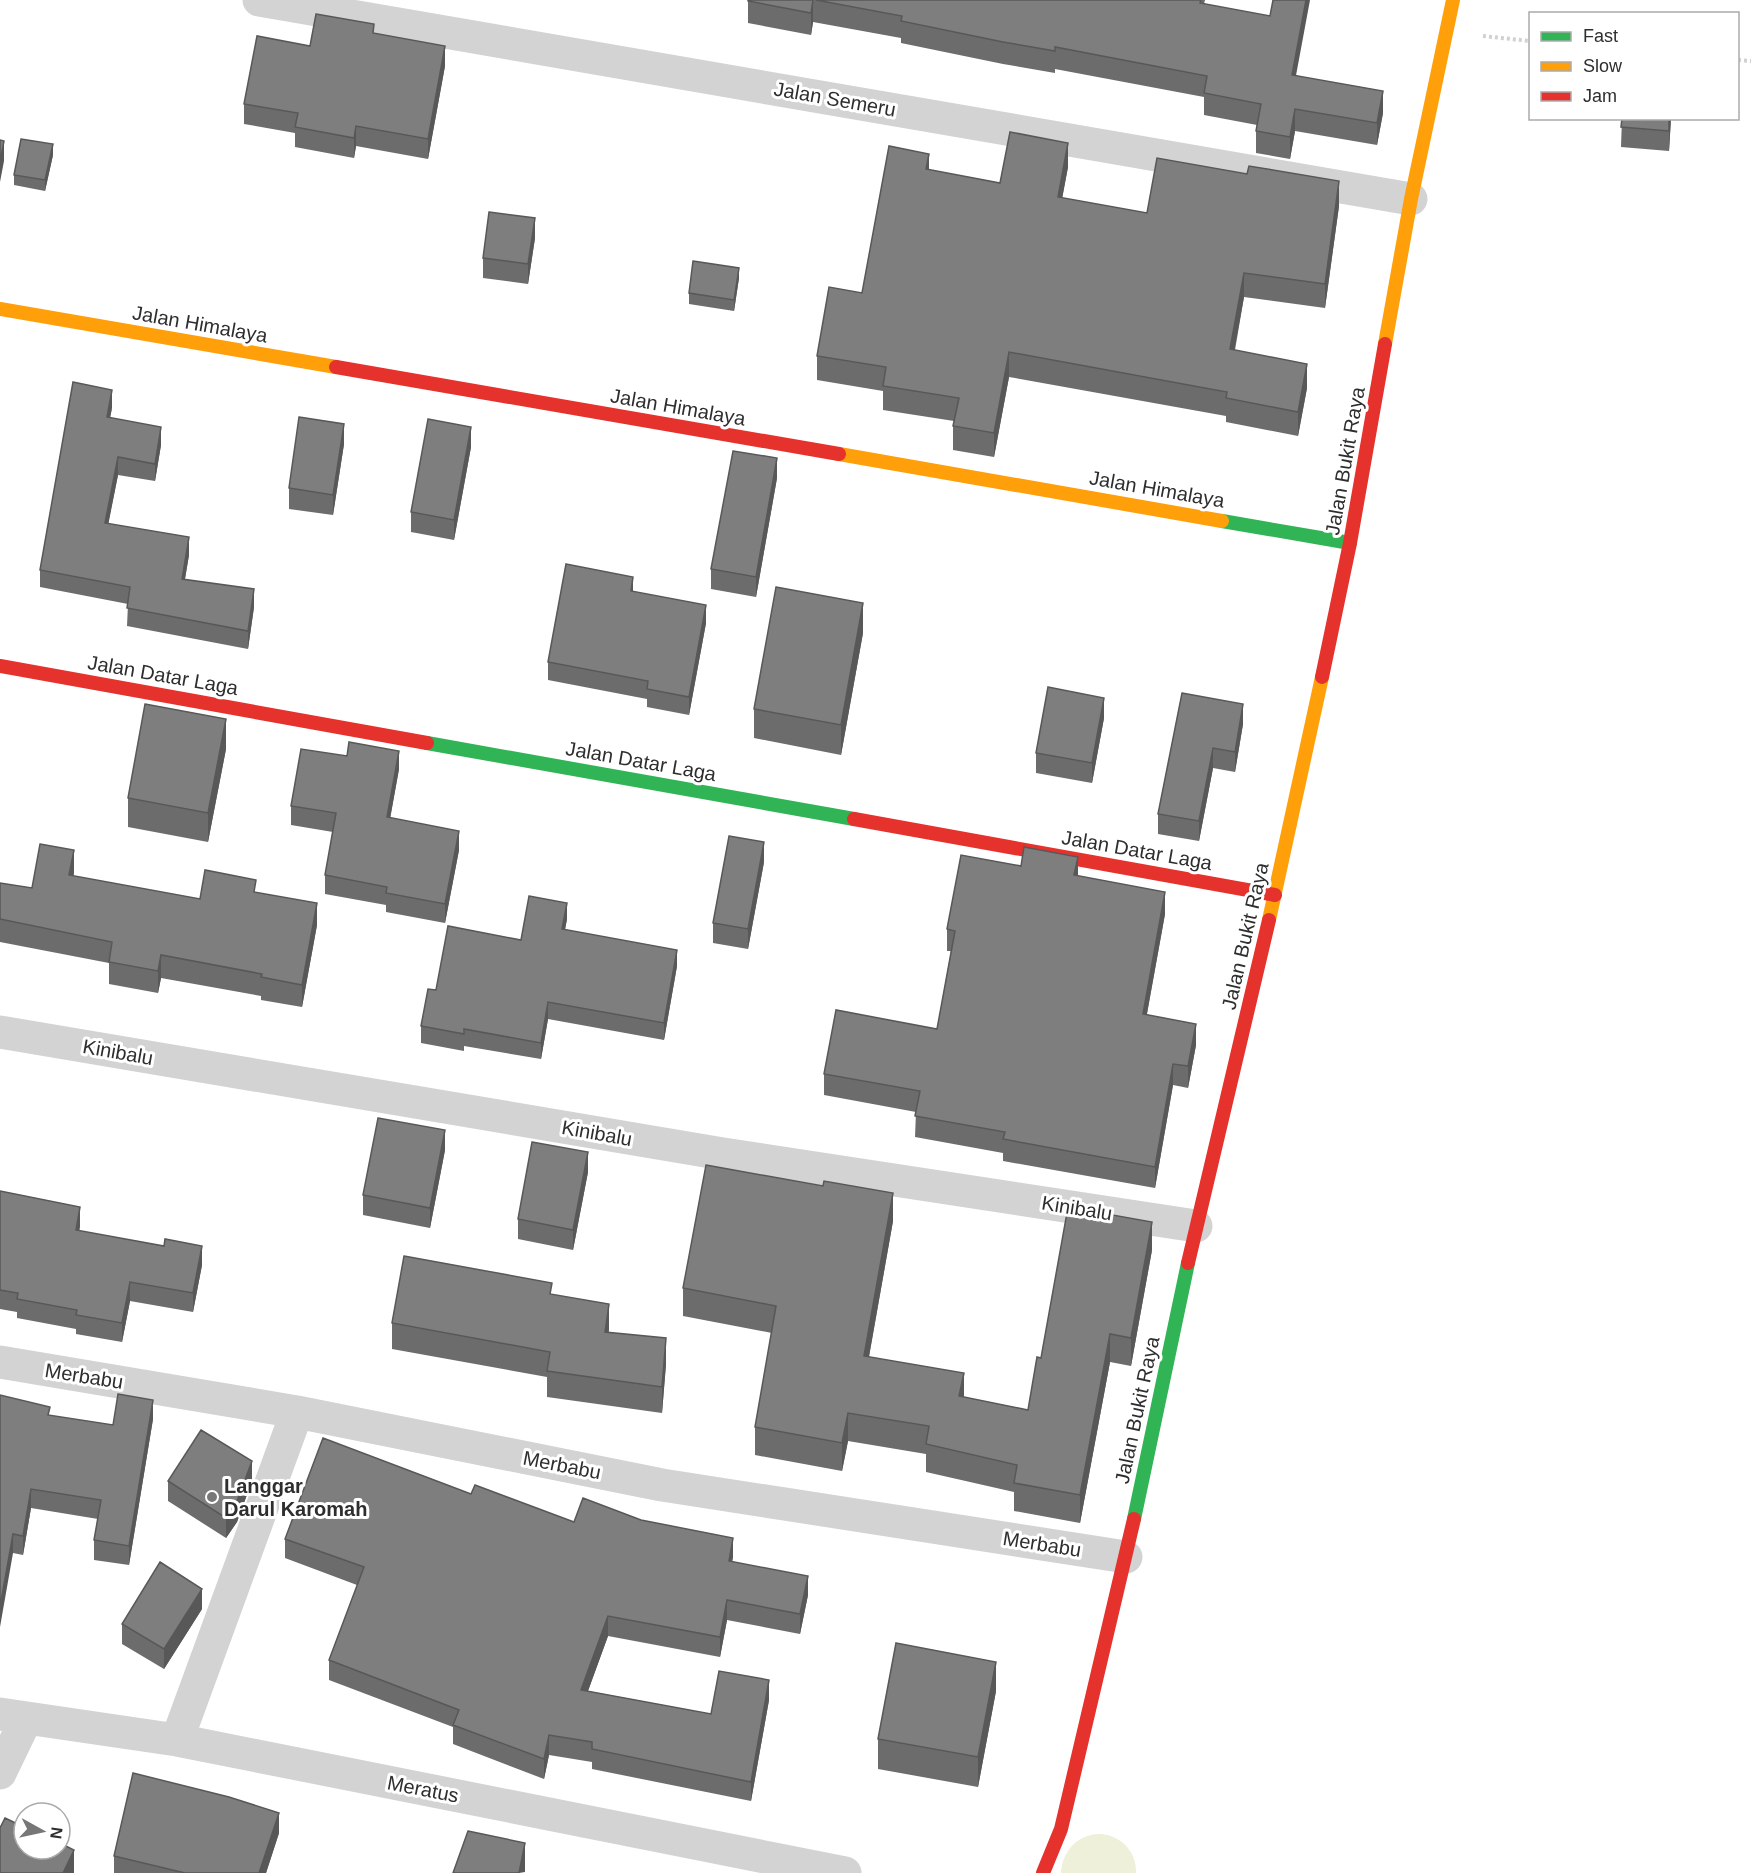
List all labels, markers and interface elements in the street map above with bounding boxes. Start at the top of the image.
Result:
legend [1529,12,1739,120]
text: Fast [1583,26,1618,46]
text: Slow [1583,56,1623,76]
street label: Jalan Semeru [772,77,898,121]
text: Jam [1583,86,1617,106]
street label: Jalan Himalaya [131,301,270,347]
street label: Jalan Himalaya [609,384,748,430]
street label: Jalan Bukit Raya [1321,384,1369,537]
street label: Jalan Himalaya [1088,466,1227,512]
street label: Jalan Datar Laga [86,651,241,699]
street label: Jalan Datar Laga [564,737,719,785]
street label: Jalan Datar Laga [1060,826,1215,874]
street label: Jalan Bukit Raya [1217,860,1273,1012]
street label: Kinibalu [81,1035,155,1069]
street label: Kinibalu [560,1116,634,1150]
street label: Kinibalu [1040,1192,1114,1224]
street label: Jalan Bukit Raya [1111,1333,1164,1486]
street label: Merbabu [43,1359,125,1393]
street label: Merbabu [521,1447,603,1483]
place label: Langgar Darul Karomah [224,1475,367,1520]
marker: Langgar Darul Karomah [205,1490,219,1504]
street label: Merbabu [1001,1527,1083,1561]
street label: Meratus [385,1771,461,1807]
north arrow [12,1801,72,1861]
text: N [47,1826,66,1840]

